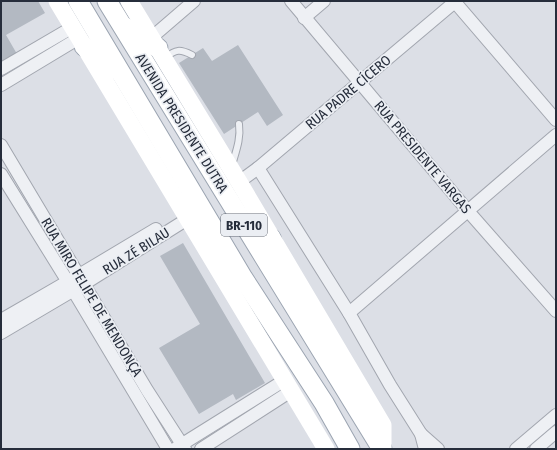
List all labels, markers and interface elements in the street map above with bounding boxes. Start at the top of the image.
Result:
street label: AVENIDA PRESIDENTE DUTRA [132,50,232,197]
street label: RUA PADRE CÍCERO [301,51,395,133]
street label: RUA PRESIDENTE VARGAS [370,97,475,217]
road number: BR-110 [221,214,267,236]
street label: RUA MIRO FELIPE DE MENDONÇA [37,215,146,380]
street label: RUA ZÉ BILAU [99,223,173,279]

